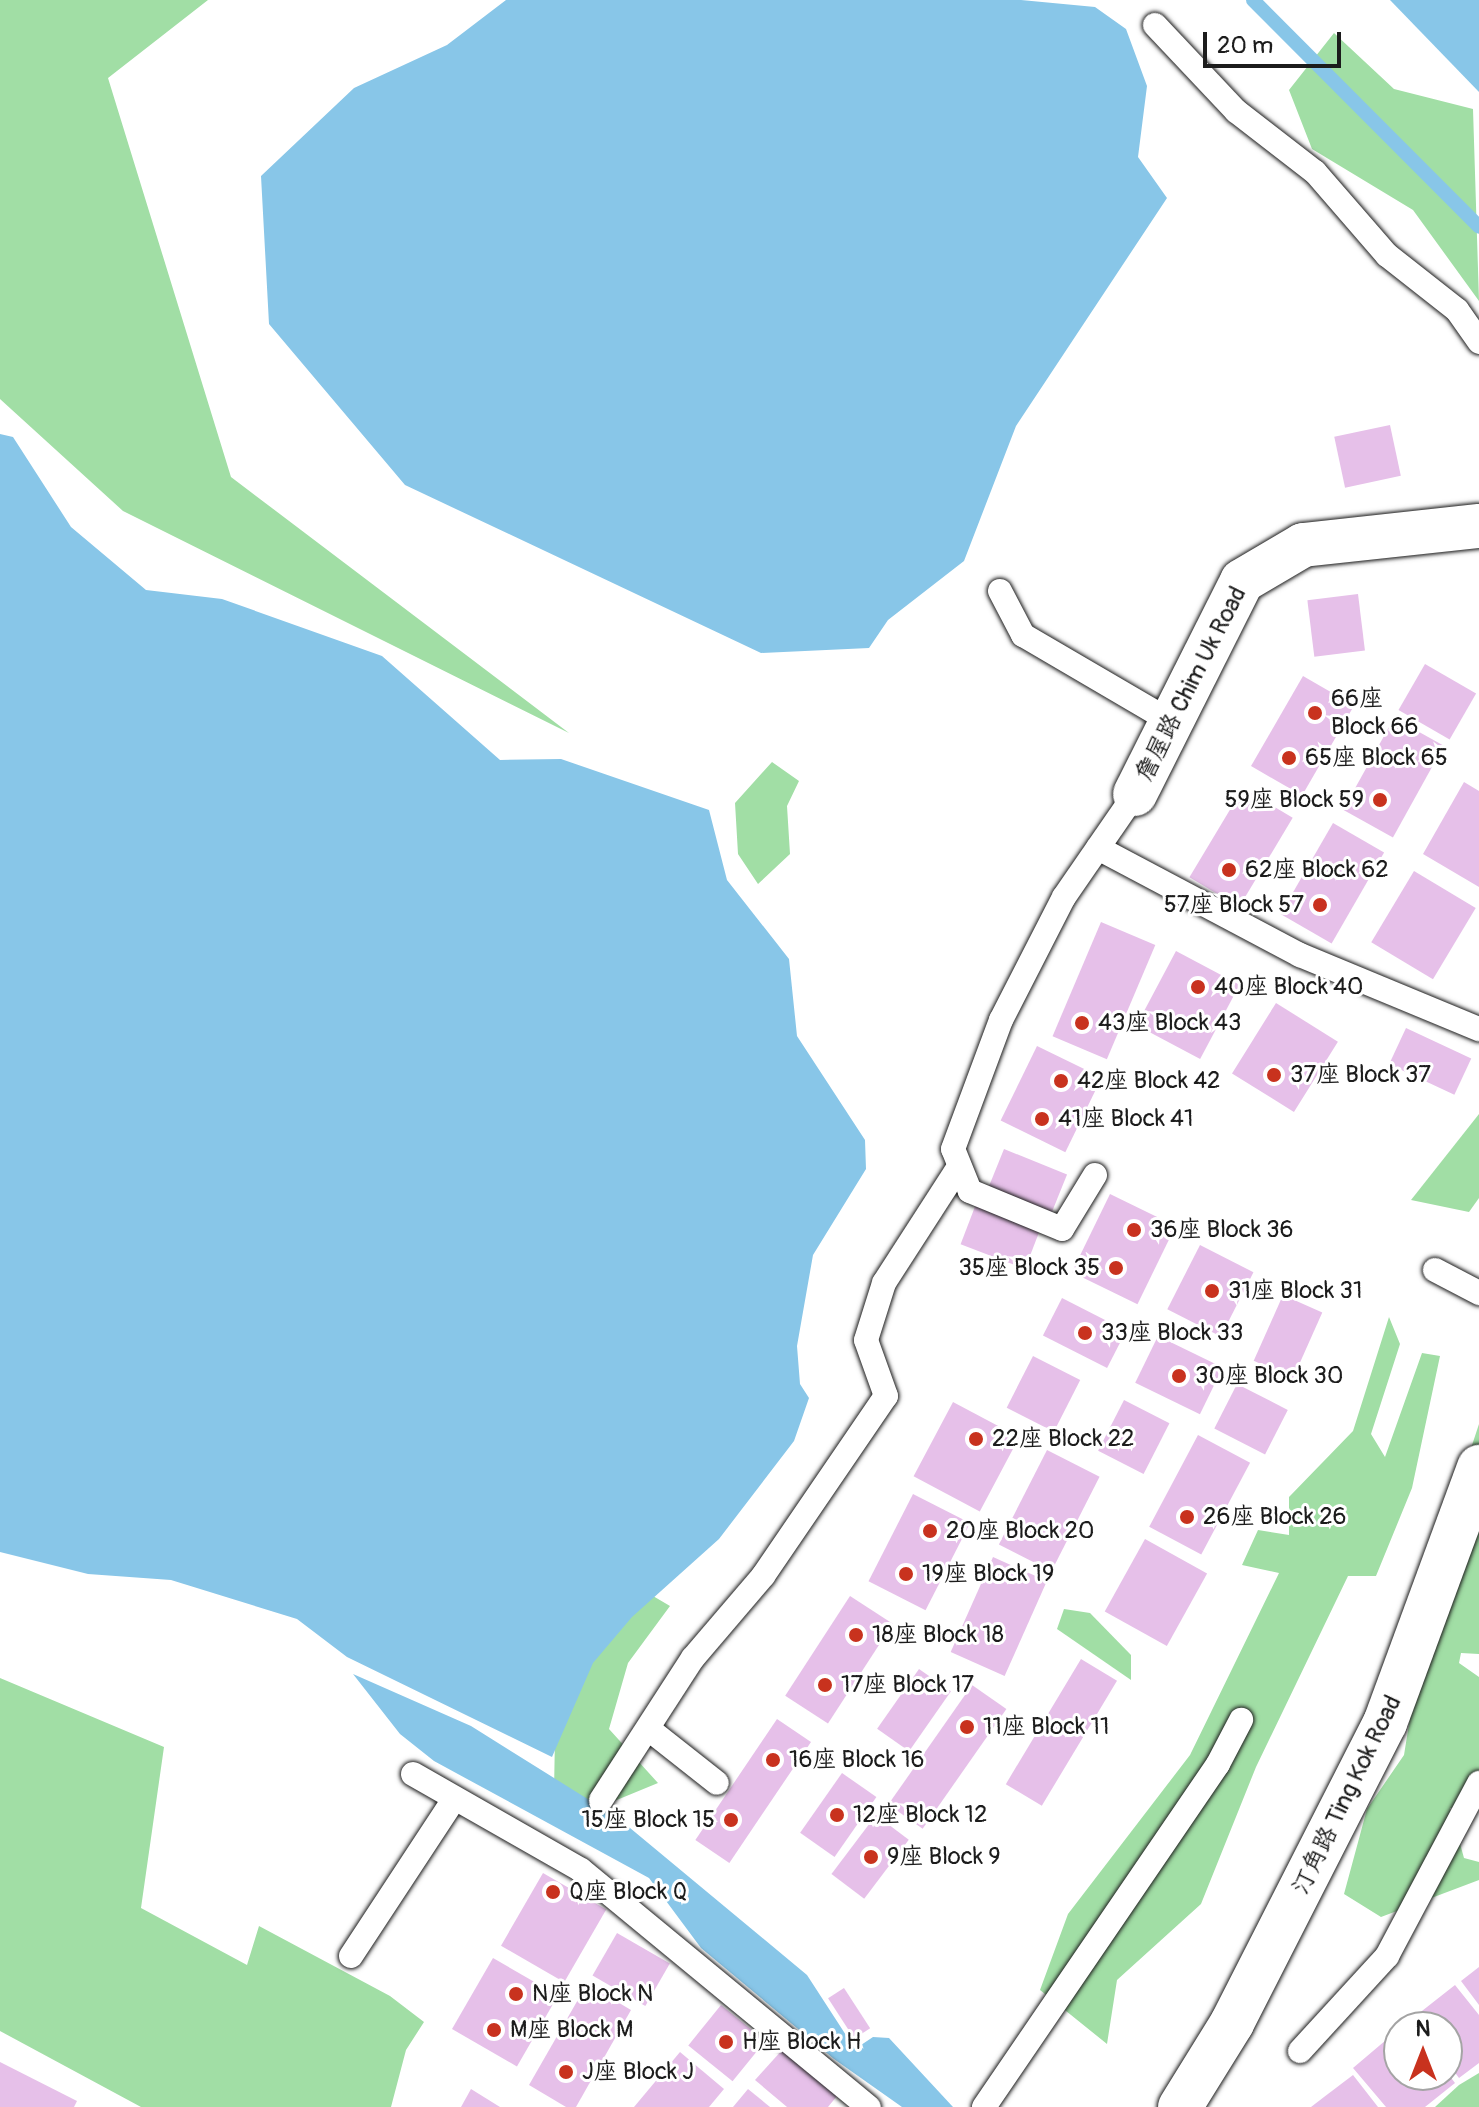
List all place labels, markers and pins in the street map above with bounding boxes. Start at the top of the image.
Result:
place label: 66座 Block 66 [1331,685,1419,741]
marker: 66座 Block 66 [1306,704,1324,722]
place label: 65座 Block 65 [1305,744,1448,772]
marker: 65座 Block 65 [1280,749,1298,767]
place label: 59座 Block 59 [1224,786,1364,814]
marker: 59座 Block 59 [1371,791,1389,809]
place label: 62座 Block 62 [1245,856,1389,884]
marker: 62座 Block 62 [1220,861,1238,879]
place label: 57座 Block 57 [1164,891,1304,919]
marker: 57座 Block 57 [1311,896,1329,914]
place label: 40座 Block 40 [1214,973,1363,1001]
marker: 40座 Block 40 [1189,978,1207,996]
place label: 43座 Block 43 [1098,1009,1241,1037]
marker: 43座 Block 43 [1073,1014,1091,1032]
place label: 37座 Block 37 [1290,1061,1431,1089]
marker: 37座 Block 37 [1265,1066,1283,1084]
place label: 42座 Block 42 [1077,1067,1220,1095]
marker: 42座 Block 42 [1052,1072,1070,1090]
place label: 41座 Block 41 [1058,1105,1193,1133]
marker: 41座 Block 41 [1033,1110,1051,1128]
place label: 36座 Block 36 [1150,1216,1294,1244]
marker: 36座 Block 36 [1125,1221,1143,1239]
place label: 35座 Block 35 [958,1254,1100,1282]
marker: 35座 Block 35 [1107,1259,1125,1277]
place label: 31座 Block 31 [1228,1277,1362,1305]
marker: 31座 Block 31 [1203,1282,1221,1300]
place label: 33座 Block 33 [1101,1319,1243,1347]
marker: 33座 Block 33 [1076,1324,1094,1342]
place label: 30座 Block 30 [1195,1362,1343,1390]
marker: 30座 Block 30 [1170,1367,1188,1385]
place label: 22座 Block 22 [992,1425,1134,1453]
marker: 22座 Block 22 [967,1430,985,1448]
place label: 26座 Block 26 [1203,1503,1347,1531]
marker: 26座 Block 26 [1178,1508,1196,1526]
place label: 20座 Block 20 [946,1517,1094,1545]
marker: 20座 Block 20 [921,1522,939,1540]
place label: 19座 Block 19 [922,1560,1054,1588]
marker: 19座 Block 19 [897,1565,915,1583]
place label: 18座 Block 18 [872,1621,1004,1649]
marker: 18座 Block 18 [847,1626,865,1644]
place label: 17座 Block 17 [841,1671,974,1699]
marker: 17座 Block 17 [816,1676,834,1694]
place label: 11座 Block 11 [983,1713,1109,1741]
marker: 11座 Block 11 [958,1718,976,1736]
place label: 16座 Block 16 [789,1746,925,1774]
marker: 16座 Block 16 [764,1751,782,1769]
place label: 12座 Block 12 [853,1801,987,1829]
place label: 15座 Block 15 [581,1806,715,1834]
marker: 12座 Block 12 [828,1806,846,1824]
marker: 15座 Block 15 [722,1811,740,1829]
place label: 9座 Block 9 [887,1843,1001,1871]
marker: 9座 Block 9 [862,1848,880,1866]
place label: Q座 Block Q [569,1878,687,1906]
marker: Q座 Block Q [544,1883,562,1901]
place label: N座 Block N [532,1980,653,2008]
marker: N座 Block N [507,1985,525,2003]
place label: M座 Block M [510,2016,633,2044]
marker: M座 Block M [485,2021,503,2039]
place label: H座 Block H [742,2028,861,2056]
marker: H座 Block H [717,2033,735,2051]
place label: J座 Block J [582,2058,694,2086]
marker: J座 Block J [557,2063,575,2081]

